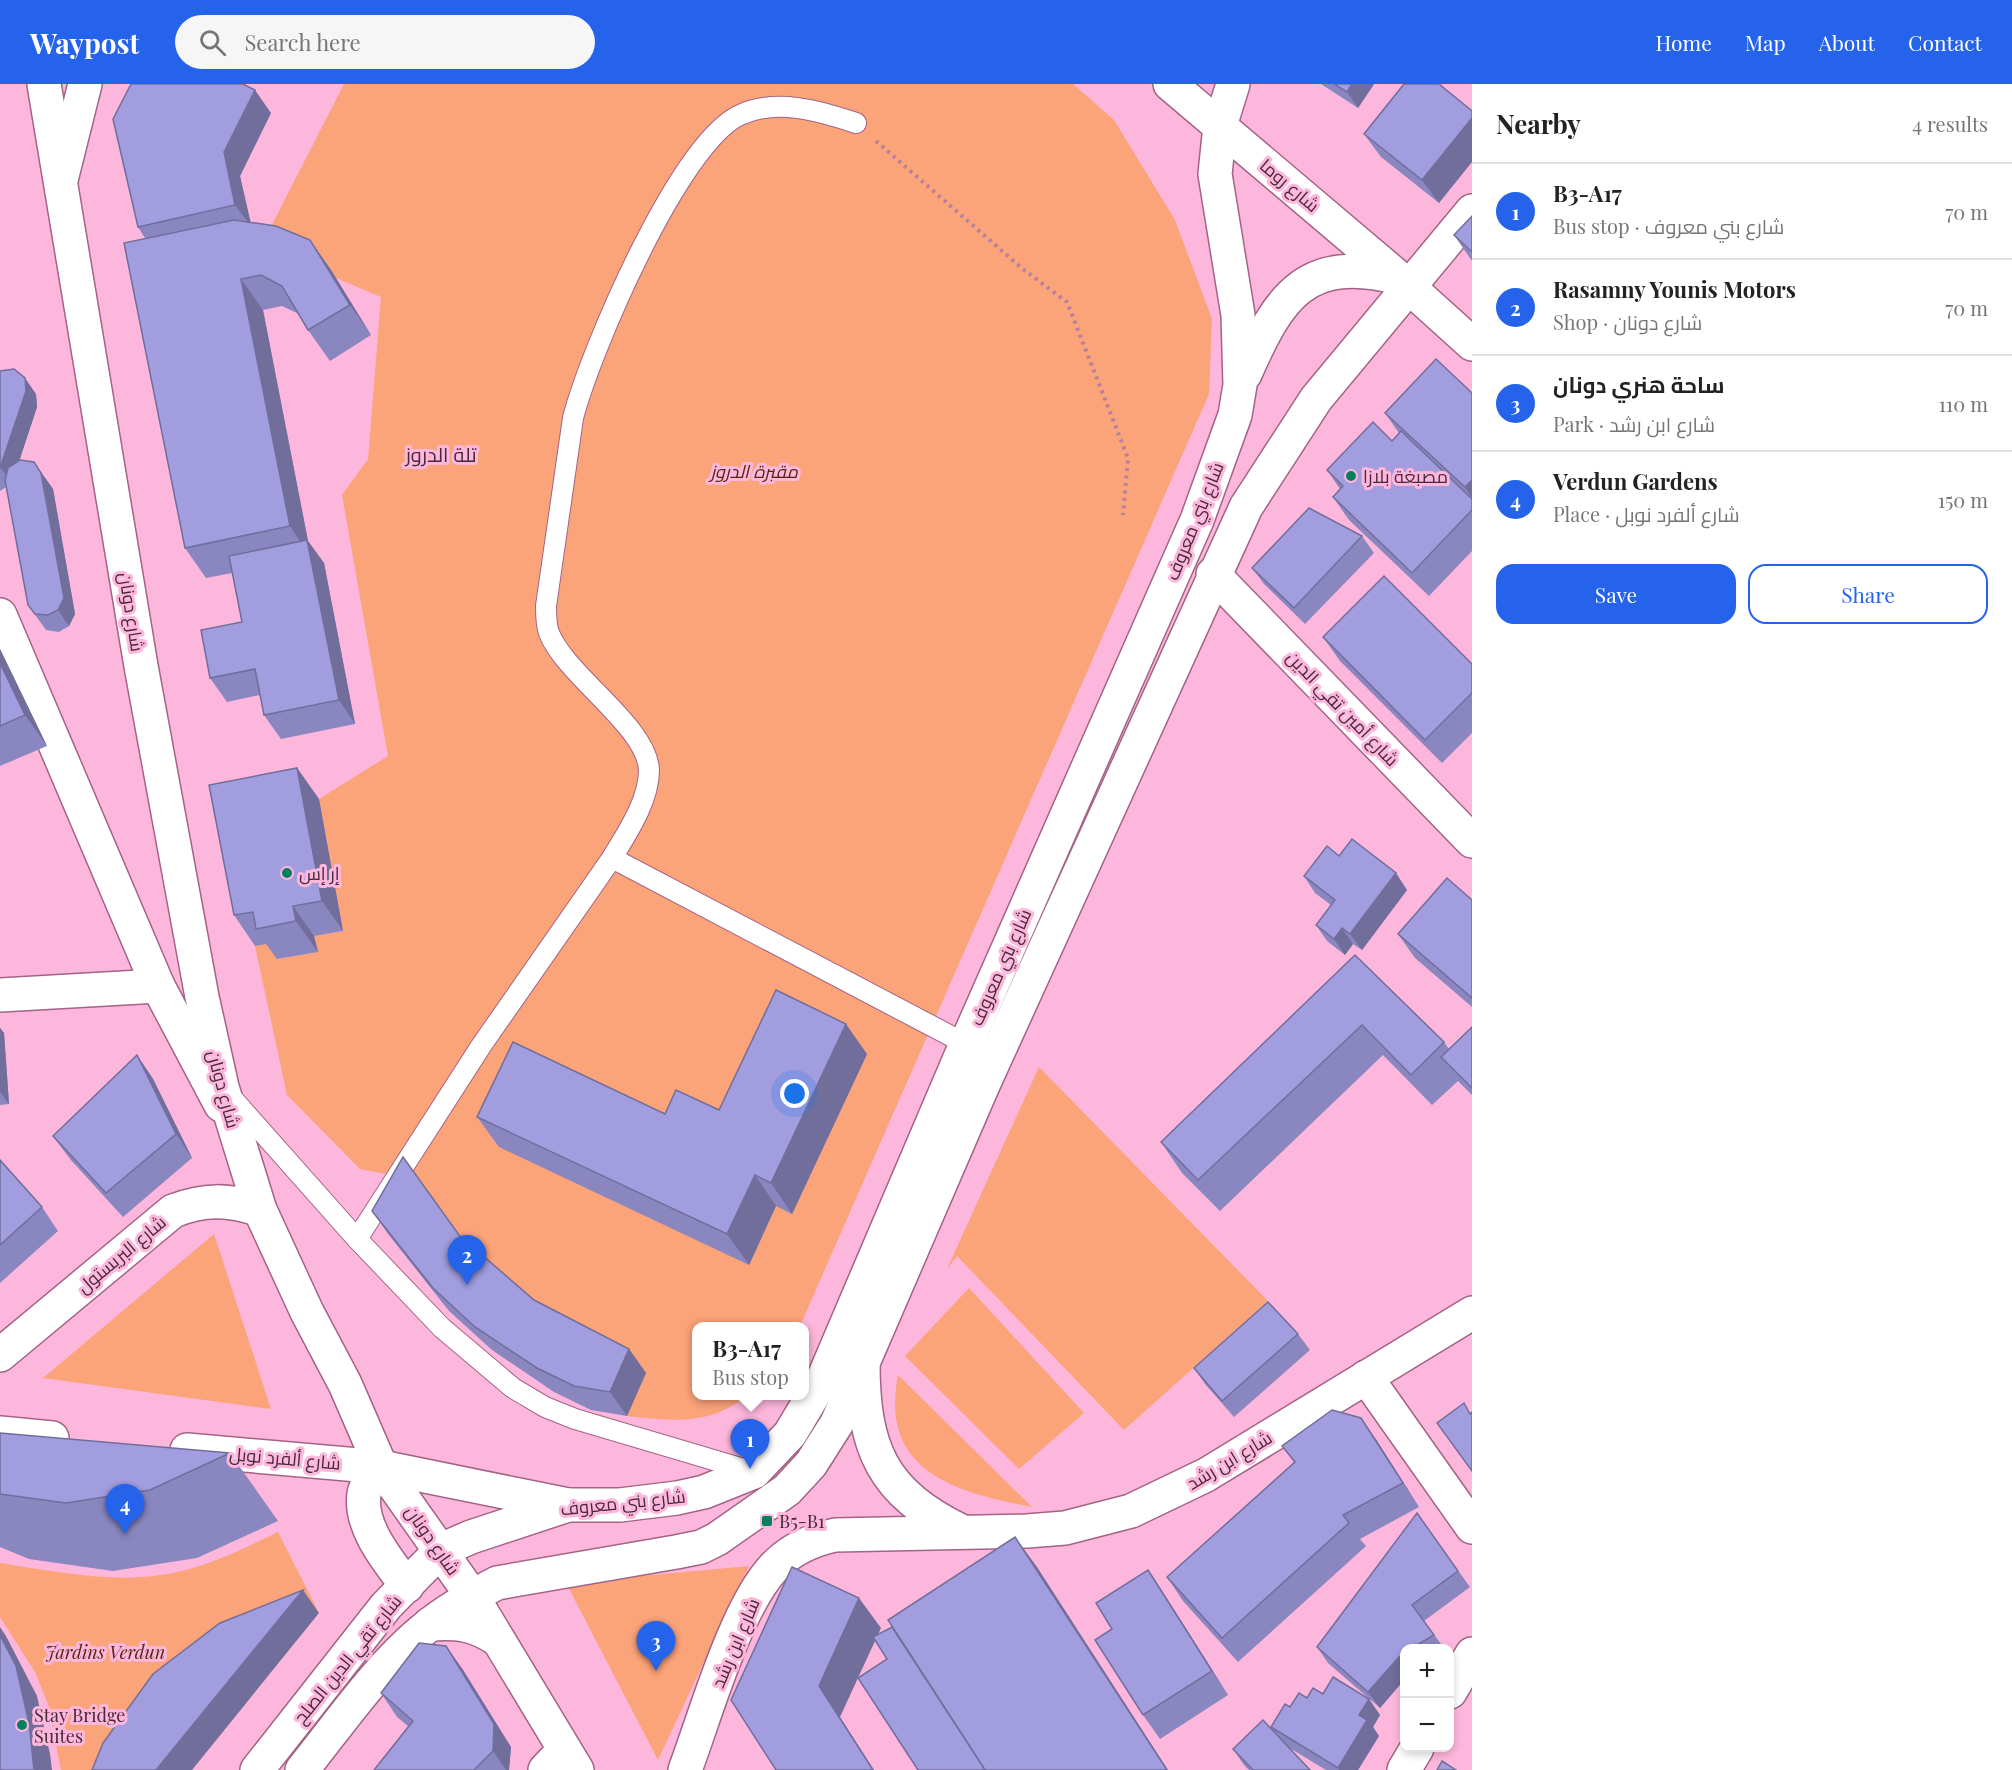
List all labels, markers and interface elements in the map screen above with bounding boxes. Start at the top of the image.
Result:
search box [175,15,595,69]
text: Waypost [30,24,139,61]
icon: search [196,26,229,59]
text: Search here [244,27,361,57]
text: Home [1656,28,1712,56]
text: Map [1745,28,1786,56]
text: About [1819,28,1875,56]
text: Contact [1908,28,1982,56]
text: Nearby [1496,106,1581,141]
text: 4 results [1912,110,1988,137]
street label: شارع روما [1255,153,1325,218]
text: B3-A17 [1553,178,1622,208]
text: 1 [1512,198,1519,225]
text: 70 m [1945,198,1988,225]
text: Bus stop · شارع بني معروف [1553,212,1784,239]
text: Rasamny Younis Motors [1553,274,1796,304]
text: 2 [1510,294,1521,321]
text: 70 m [1945,294,1988,321]
text: Shop · شارع دونان [1553,308,1702,335]
text: ساحة هنري دونان [1553,369,1725,399]
text: 3 [1511,390,1520,417]
text: 110 m [1938,390,1988,417]
text: Park · شارع ابن رشد [1553,410,1715,437]
district label: تلة الدروز [404,440,477,467]
street label: شارع بني معروف [1159,458,1231,585]
park label: مقبرة الدروز [708,459,798,483]
place label: مصبغة بلازا [1363,464,1448,488]
text: Verdun Gardens [1553,466,1718,496]
marker: مصبغة بلازا [1344,469,1358,483]
text: 4 [1510,486,1521,513]
text: 150 m [1938,486,1988,513]
text: Place · شارع ألفرد نوبل [1553,500,1740,527]
button: Save [1496,564,1736,624]
button: Share [1748,564,1988,624]
street label: شارع دونان [113,571,150,654]
street label: شارع أمين تقي الدين [1280,645,1404,773]
place label: إر إس [299,861,340,885]
marker: إر إس [280,866,294,880]
street label: شارع بني معروف [964,905,1039,1030]
street label: شارع دونان [201,1047,246,1131]
your location [780,1079,809,1108]
street label: شارع البريستول [71,1210,171,1299]
pin: 2 [448,1236,486,1285]
popup [692,1322,809,1400]
text: B3-A17 [712,1333,781,1363]
text: Bus stop [712,1363,789,1390]
pin: 1 [730,1420,770,1469]
street label: شارع ابن رشد [1182,1425,1277,1496]
street label: شارع ألفرد نوبل [228,1441,342,1476]
pin: 4 [106,1484,144,1534]
street label: شارع بني معروف [559,1484,687,1523]
street label: شارع دونان [399,1500,466,1580]
place label: B5-B1 [779,1509,825,1533]
marker: B5-B1 [760,1514,774,1528]
street label: شارع تقي الدين الصلح [288,1590,409,1730]
street label: شارع ابن رشد [705,1594,766,1692]
pin: 3 [636,1622,676,1671]
park label: Jardins Verdun [45,1640,165,1664]
map controls [1400,1644,1454,1752]
button: + [1400,1644,1454,1698]
button: − [1400,1698,1454,1752]
place label: Stay Bridge Suites [34,1703,125,1748]
marker: Stay Bridge Suites [15,1718,29,1732]

